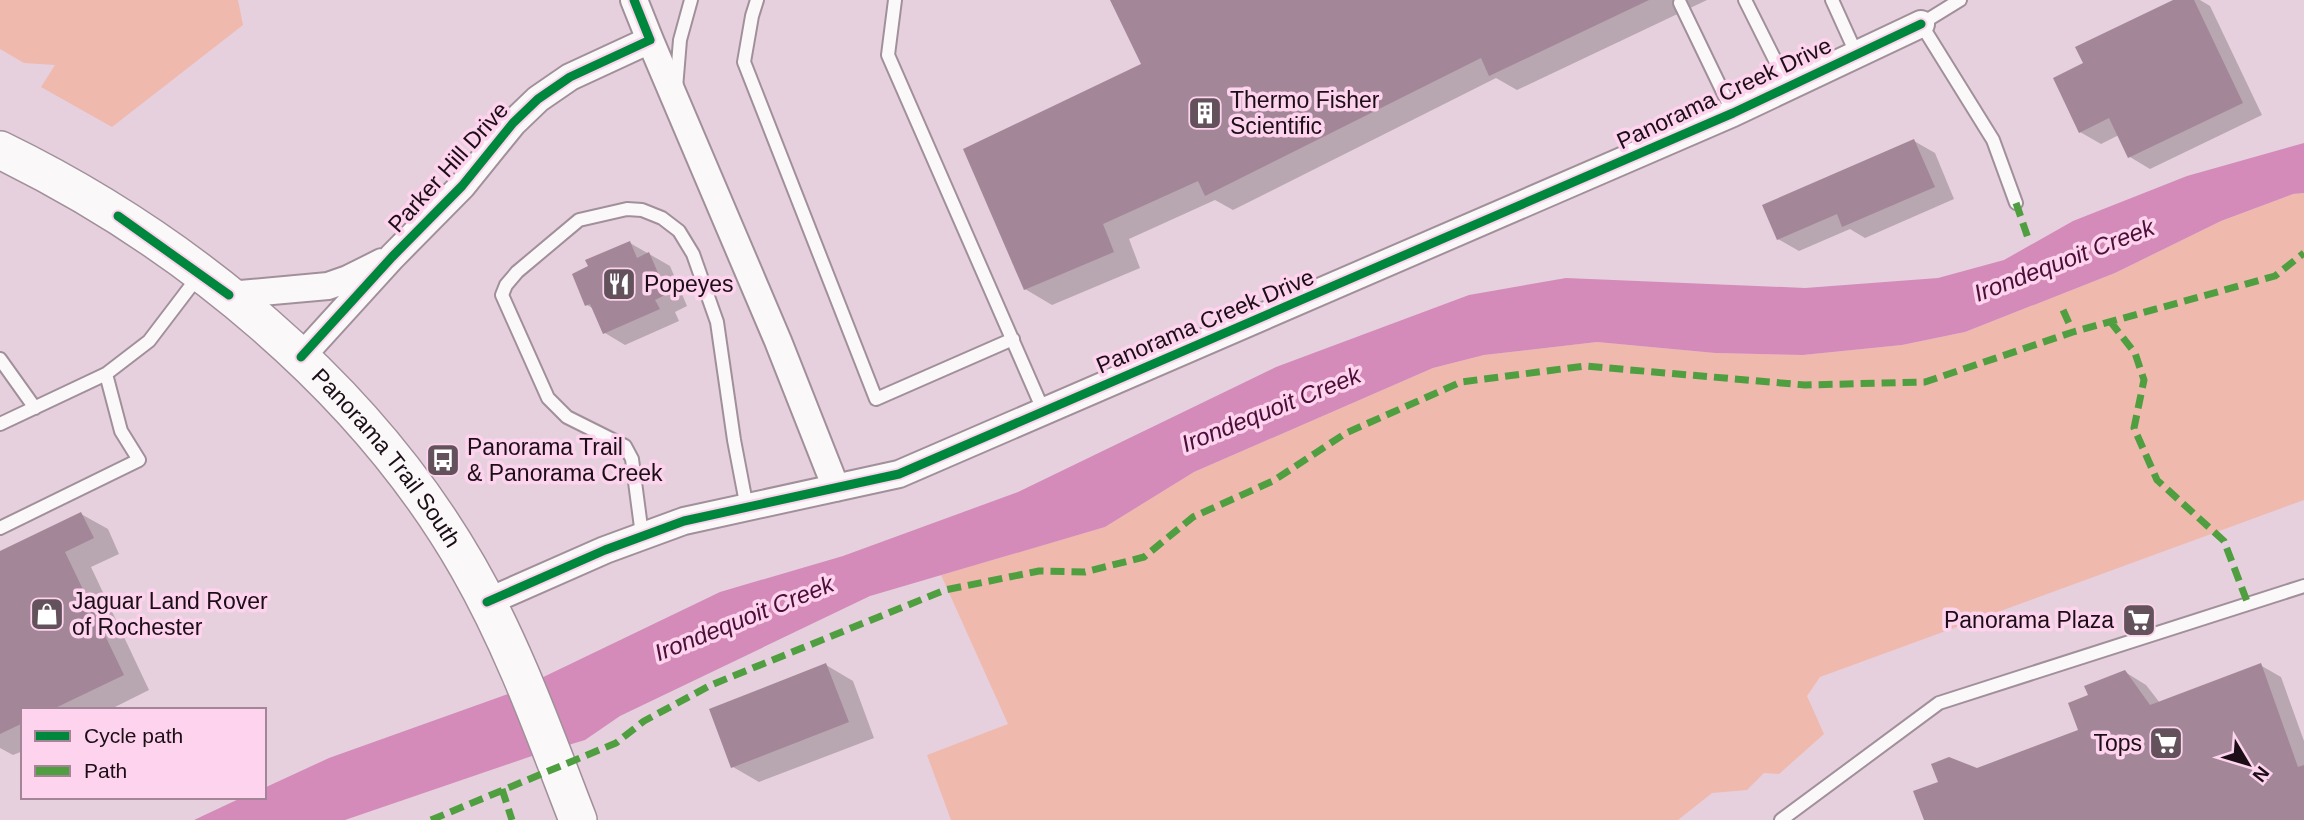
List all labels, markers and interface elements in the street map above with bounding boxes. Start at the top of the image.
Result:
street label: Panorama Creek Drive [1613,32,1835,154]
place label: Thermo Fisher Scientific [1230,87,1380,139]
building icon: Thermo Fisher Scientific [1186,94,1224,132]
street label: Parker Hill Drive [383,97,513,237]
water label: Irondequoit Creek [1970,212,2160,307]
street label: Panorama Creek Drive [1092,263,1318,379]
restaurant icon: Popeyes [600,265,638,303]
place label: Popeyes [644,271,734,297]
water label: Irondequoit Creek [1177,360,1366,457]
street label: Panorama Trail South [307,363,466,552]
place label: Panorama Trail & Panorama Creek [467,434,663,486]
bus stop icon: Panorama Trail & Panorama Creek [424,441,462,479]
water label: Irondequoit Creek [650,569,839,666]
place label: Jaguar Land Rover of Rochester [72,588,268,640]
shop icon: Jaguar Land Rover of Rochester [28,595,66,633]
supermarket icon: Panorama Plaza [2120,601,2158,639]
place label: Panorama Plaza [1944,607,2114,633]
legend [21,708,266,799]
text: Cycle path [84,724,183,747]
supermarket icon: Tops [2147,724,2185,762]
north arrow [2213,729,2283,799]
place label: Tops [2093,730,2142,756]
text: Path [84,759,127,782]
text: N [2249,762,2274,786]

